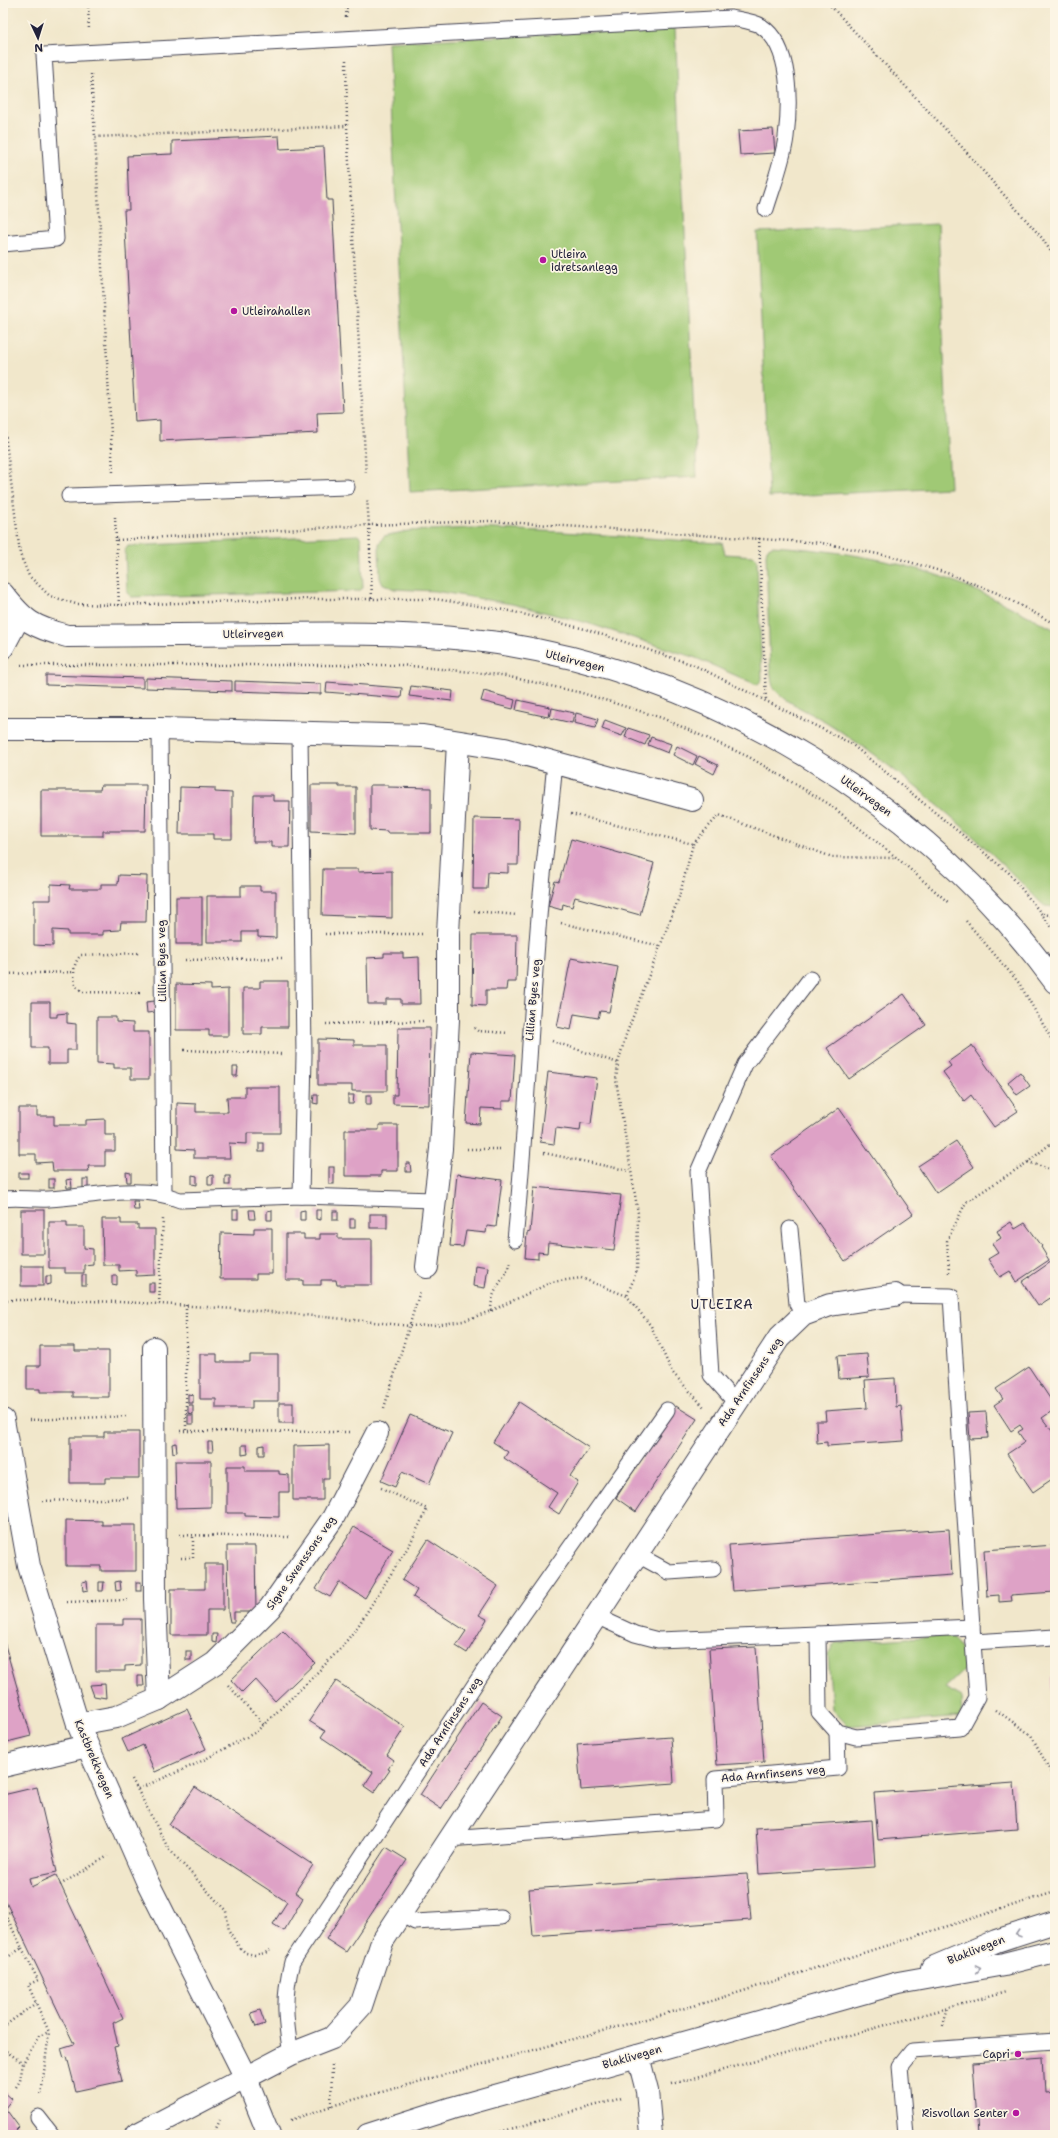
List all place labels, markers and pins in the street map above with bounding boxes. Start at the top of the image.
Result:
place label: Utleira idretsanlegg [551,247,618,275]
marker: Utleira idretsanlegg [538,255,548,265]
place label: Utleirahallen [242,304,311,319]
marker: Utleirahallen [229,306,239,316]
place label: Capri [983,2047,1010,2062]
marker: Capri [1013,2049,1023,2059]
place label: Risvollan Senter [922,2106,1008,2121]
marker: Risvollan Senter [1011,2108,1021,2118]

